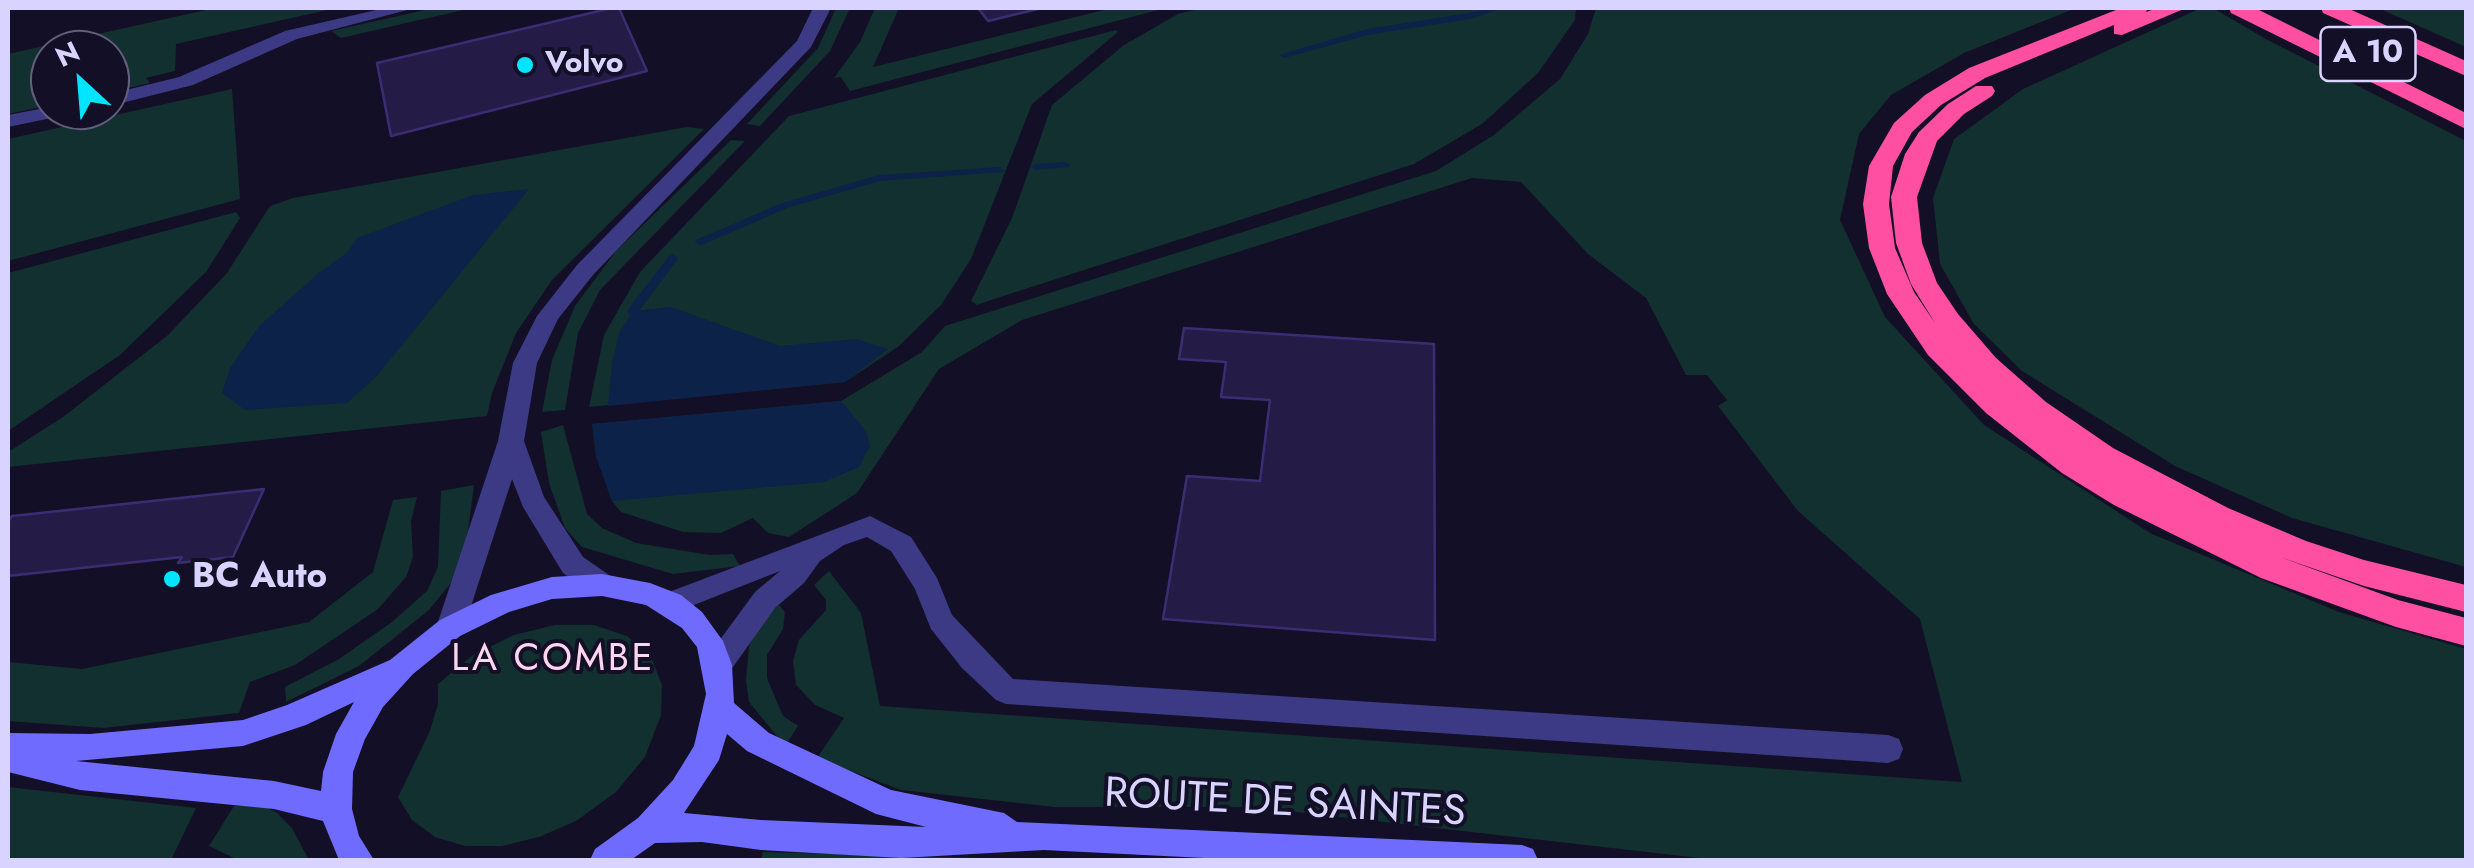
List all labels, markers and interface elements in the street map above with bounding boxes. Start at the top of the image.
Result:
road number: A 10 [2320,27,2416,81]
north arrow [30,30,130,130]
text: N [49,31,86,78]
place label: Volvo [545,47,624,83]
marker: Volvo [514,54,536,76]
place label: BC Auto [192,558,327,600]
marker: BC Auto [161,568,183,590]
district label: LA COMBE [451,638,655,684]
street label: ROUTE DE SAINTES [1103,770,1467,840]

